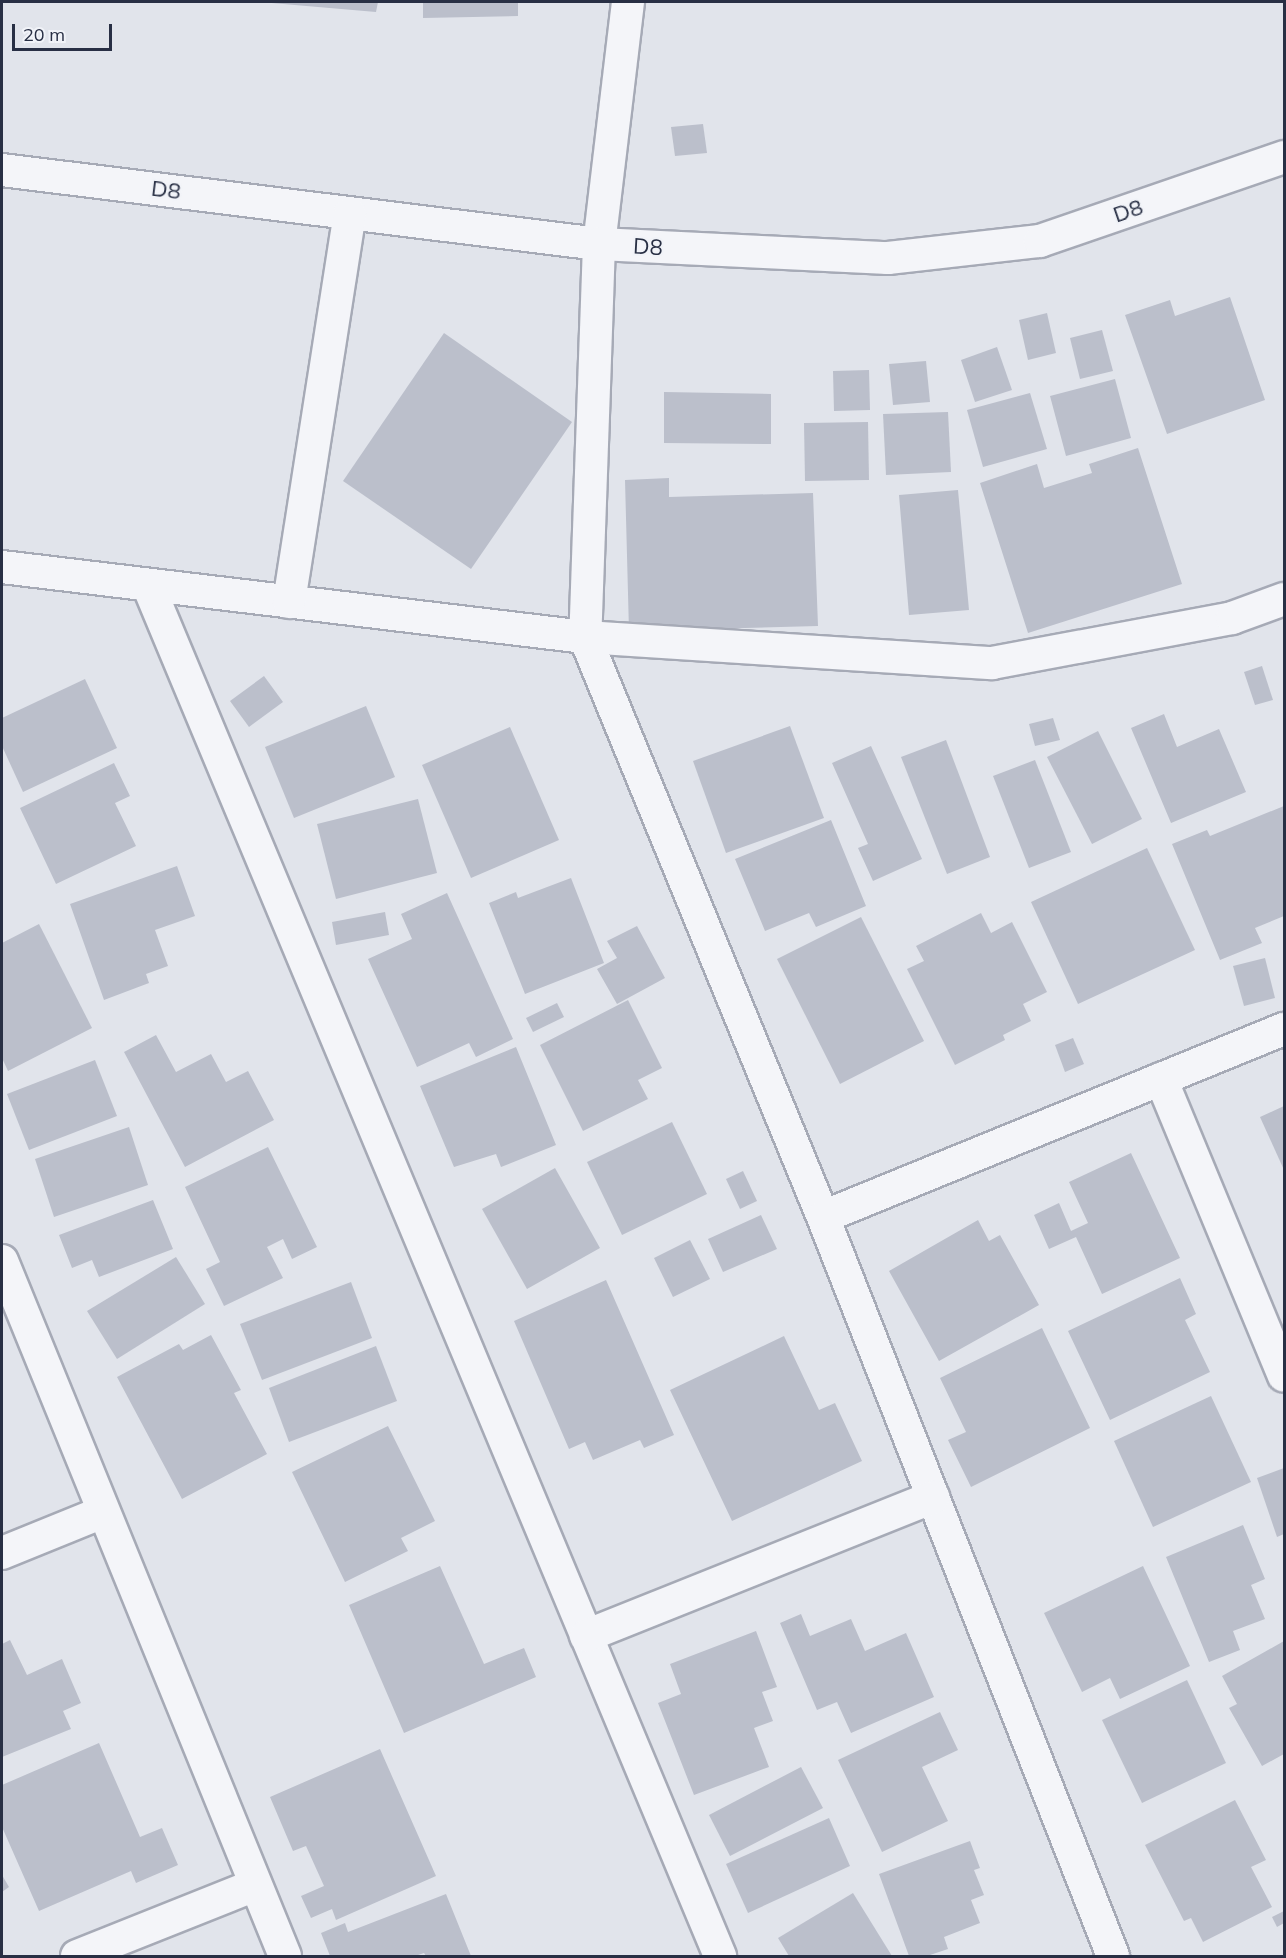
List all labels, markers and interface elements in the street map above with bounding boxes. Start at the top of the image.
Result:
scale bar [15,12,116,50]
text: 20 m [23,23,65,46]
street label: D8 [150,175,182,205]
street label: D8 [1110,194,1146,228]
street label: D8 [633,233,663,261]

